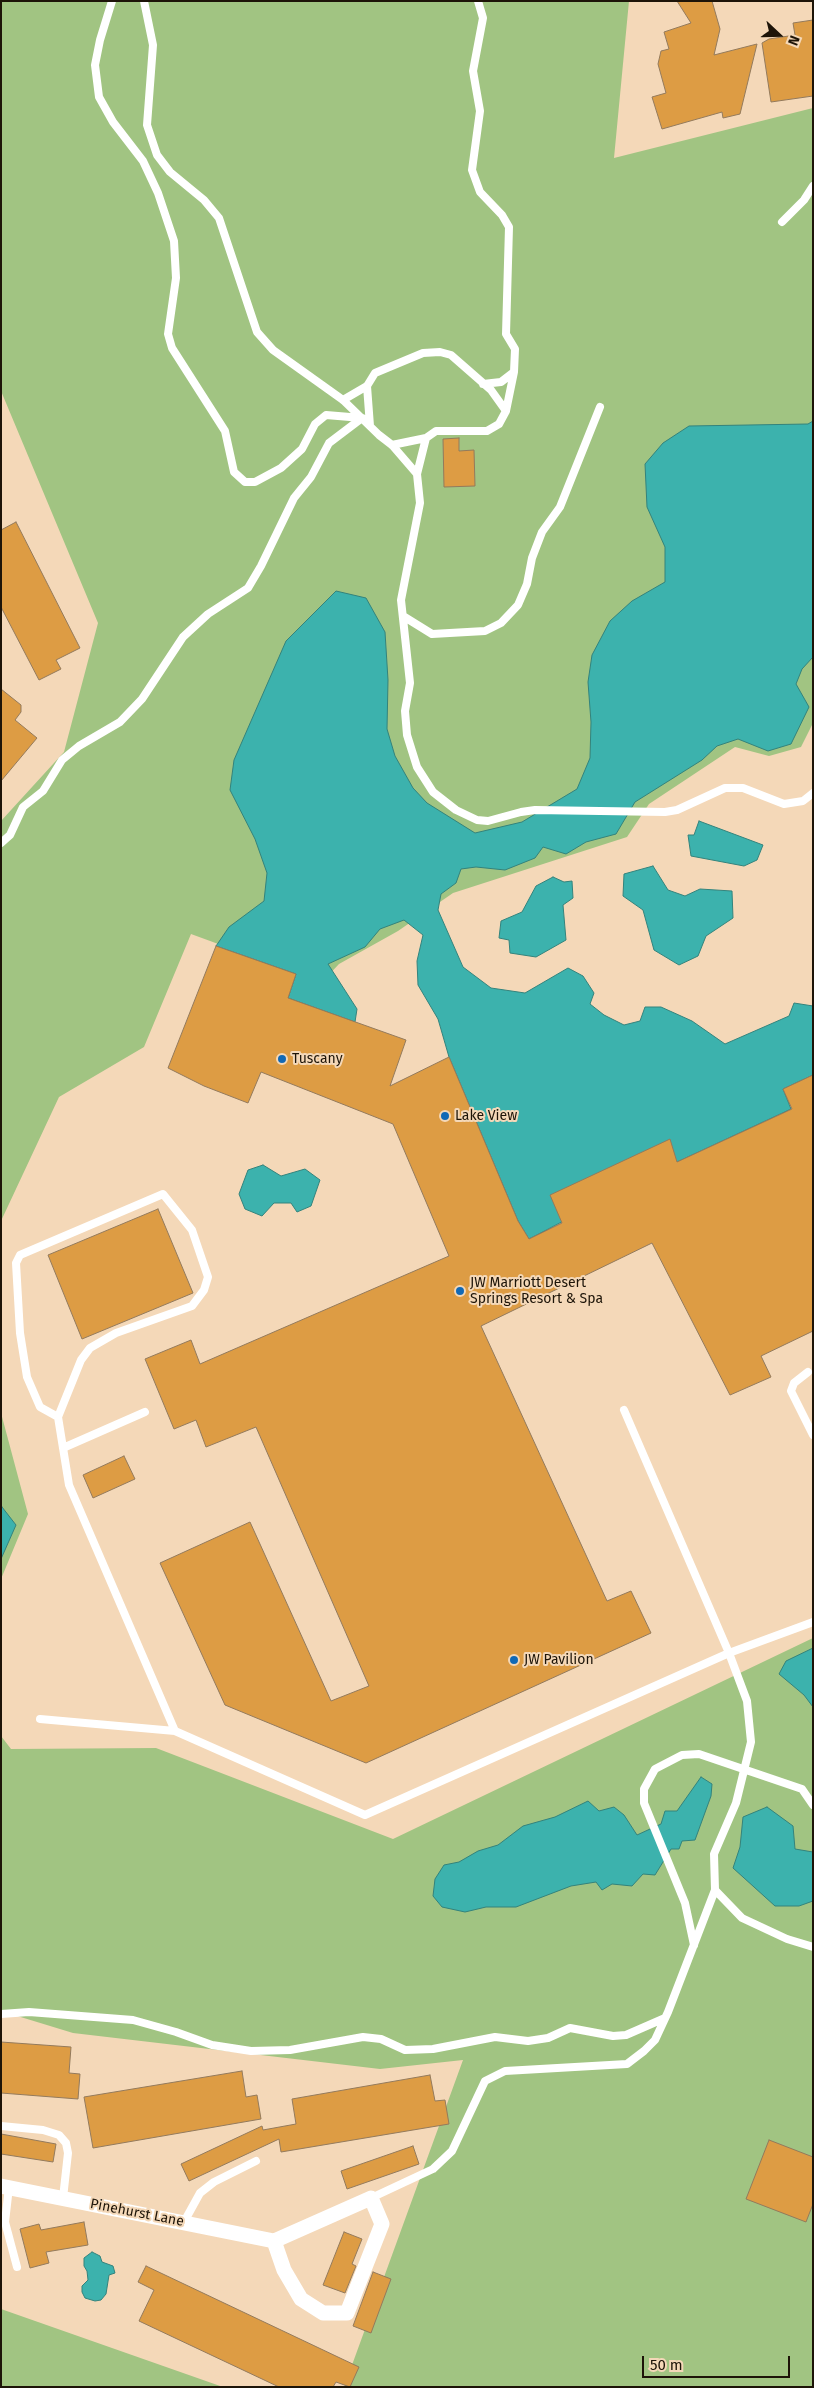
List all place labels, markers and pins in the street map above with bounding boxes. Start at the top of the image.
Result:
place label: Tuscany [292,1051,343,1067]
marker: Tuscany [276,1053,288,1065]
place label: Lake View [455,1108,517,1124]
marker: Lake View [439,1110,451,1122]
place label: JW Marriott Desert Springs Resort & Spa [470,1275,603,1308]
marker: JW Marriott Desert Springs Resort & Spa [454,1285,466,1297]
place label: JW Pavilion [524,1652,594,1668]
marker: JW Pavilion [508,1654,520,1666]

